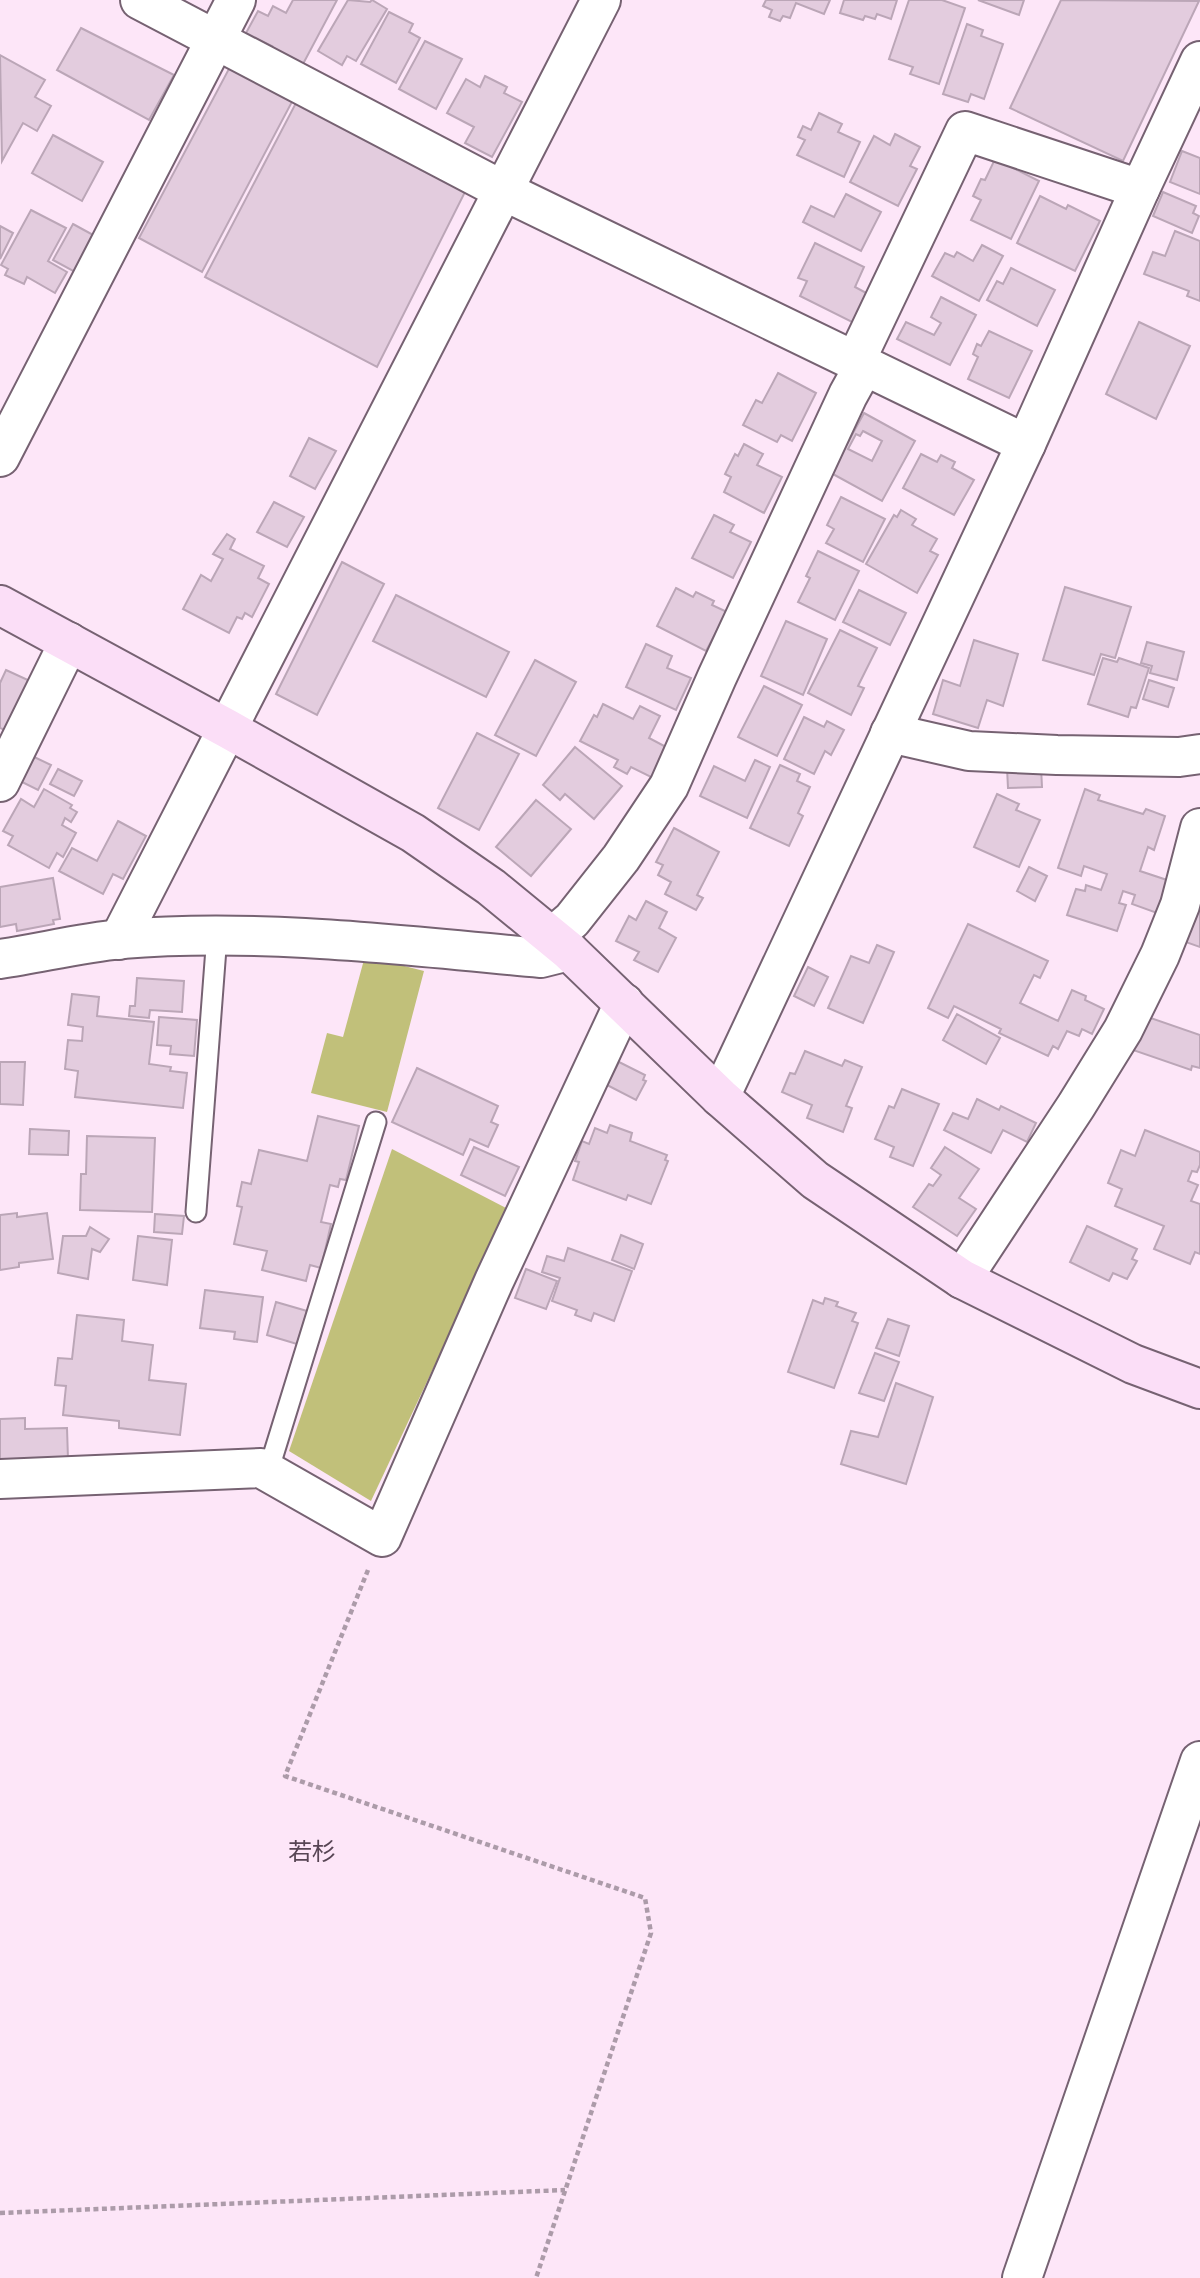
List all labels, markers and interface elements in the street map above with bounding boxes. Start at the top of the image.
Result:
district label: 若杉 [288,1836,336,1865]

